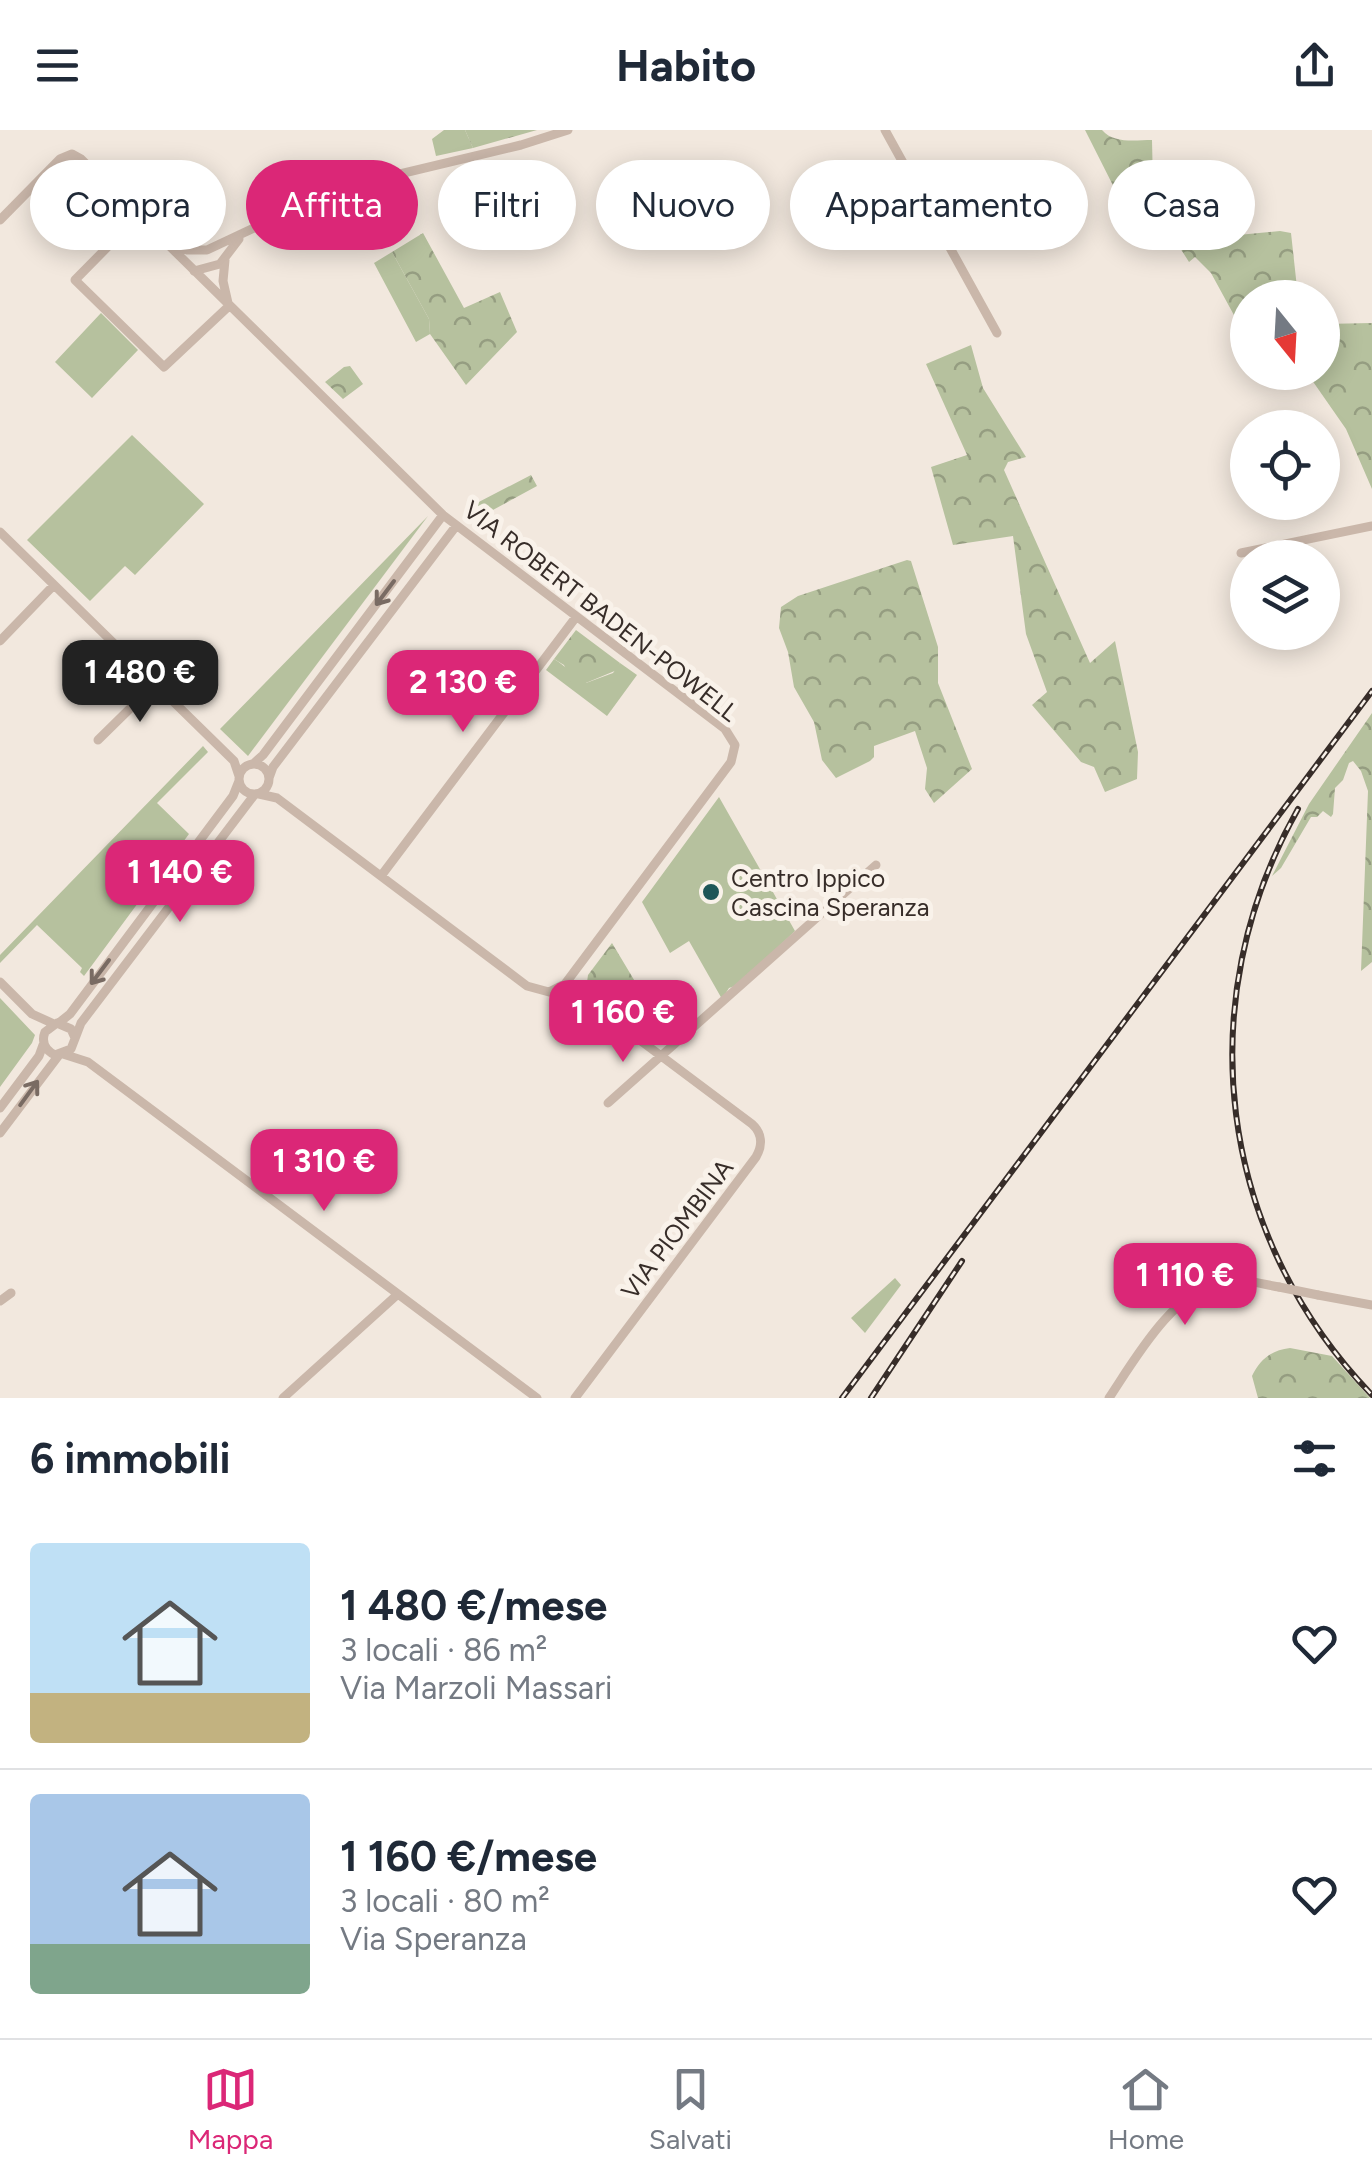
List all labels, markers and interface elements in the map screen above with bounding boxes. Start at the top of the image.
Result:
icon: menu [30,38,85,93]
text: Habito [616,38,756,92]
icon: share [1287,38,1342,93]
chip: Compra [30,160,226,250]
chip: Affitta [246,160,418,250]
chip: Filtri [438,160,576,250]
chip: Nuovo [596,160,770,250]
chip: Appartamento [790,160,1088,250]
chip: Casa [1108,160,1255,250]
north arrow [1230,280,1340,390]
map controls [1230,280,1340,650]
button: locate [1230,410,1340,520]
street label: VIA ROBERT BADEN-POWELL [458,494,744,728]
button: layers [1230,540,1340,650]
one-way arrow [374,579,395,606]
pin: 1 480 € [48,640,232,725]
pin: 2 130 € [371,650,555,735]
text: 1 480 € [84,653,196,691]
text: 2 130 € [409,663,517,701]
pin: 1 140 € [88,840,272,925]
text: 1 140 € [127,853,233,891]
place label: Centro Ippico Cascina Speranza [731,863,930,922]
marker: Centro Ippico Cascina Speranza [700,881,722,903]
one-way arrow [90,958,111,985]
pin: 1 160 € [531,980,715,1065]
text: 1 160 € [571,993,675,1031]
one-way arrow [18,1080,39,1107]
pin: 1 310 € [232,1129,416,1214]
text: 1 310 € [272,1142,376,1180]
street label: VIA PIOMBINA [615,1153,739,1305]
pin: 1 110 € [1093,1243,1277,1328]
text: 1 110 € [1136,1256,1234,1294]
icon: filters [1287,1431,1342,1486]
text: 6 immobili [30,1433,230,1484]
text: 1 480 €/mese [340,1580,607,1631]
icon: home [110,1583,230,1703]
icon: heart [1287,1616,1342,1671]
text: 3 locali · 86 m² [340,1631,547,1669]
text: Via Marzoli Massari [340,1669,612,1707]
text: 1 160 €/mese [340,1831,597,1882]
icon: home [110,1834,230,1954]
icon: heart [1287,1867,1342,1922]
text: 3 locali · 80 m² [340,1882,550,1920]
text: Via Speranza [340,1920,527,1958]
tab: Mappa [188,2062,273,2156]
tab: Salvati [649,2062,732,2156]
tab: Home [1108,2062,1184,2156]

